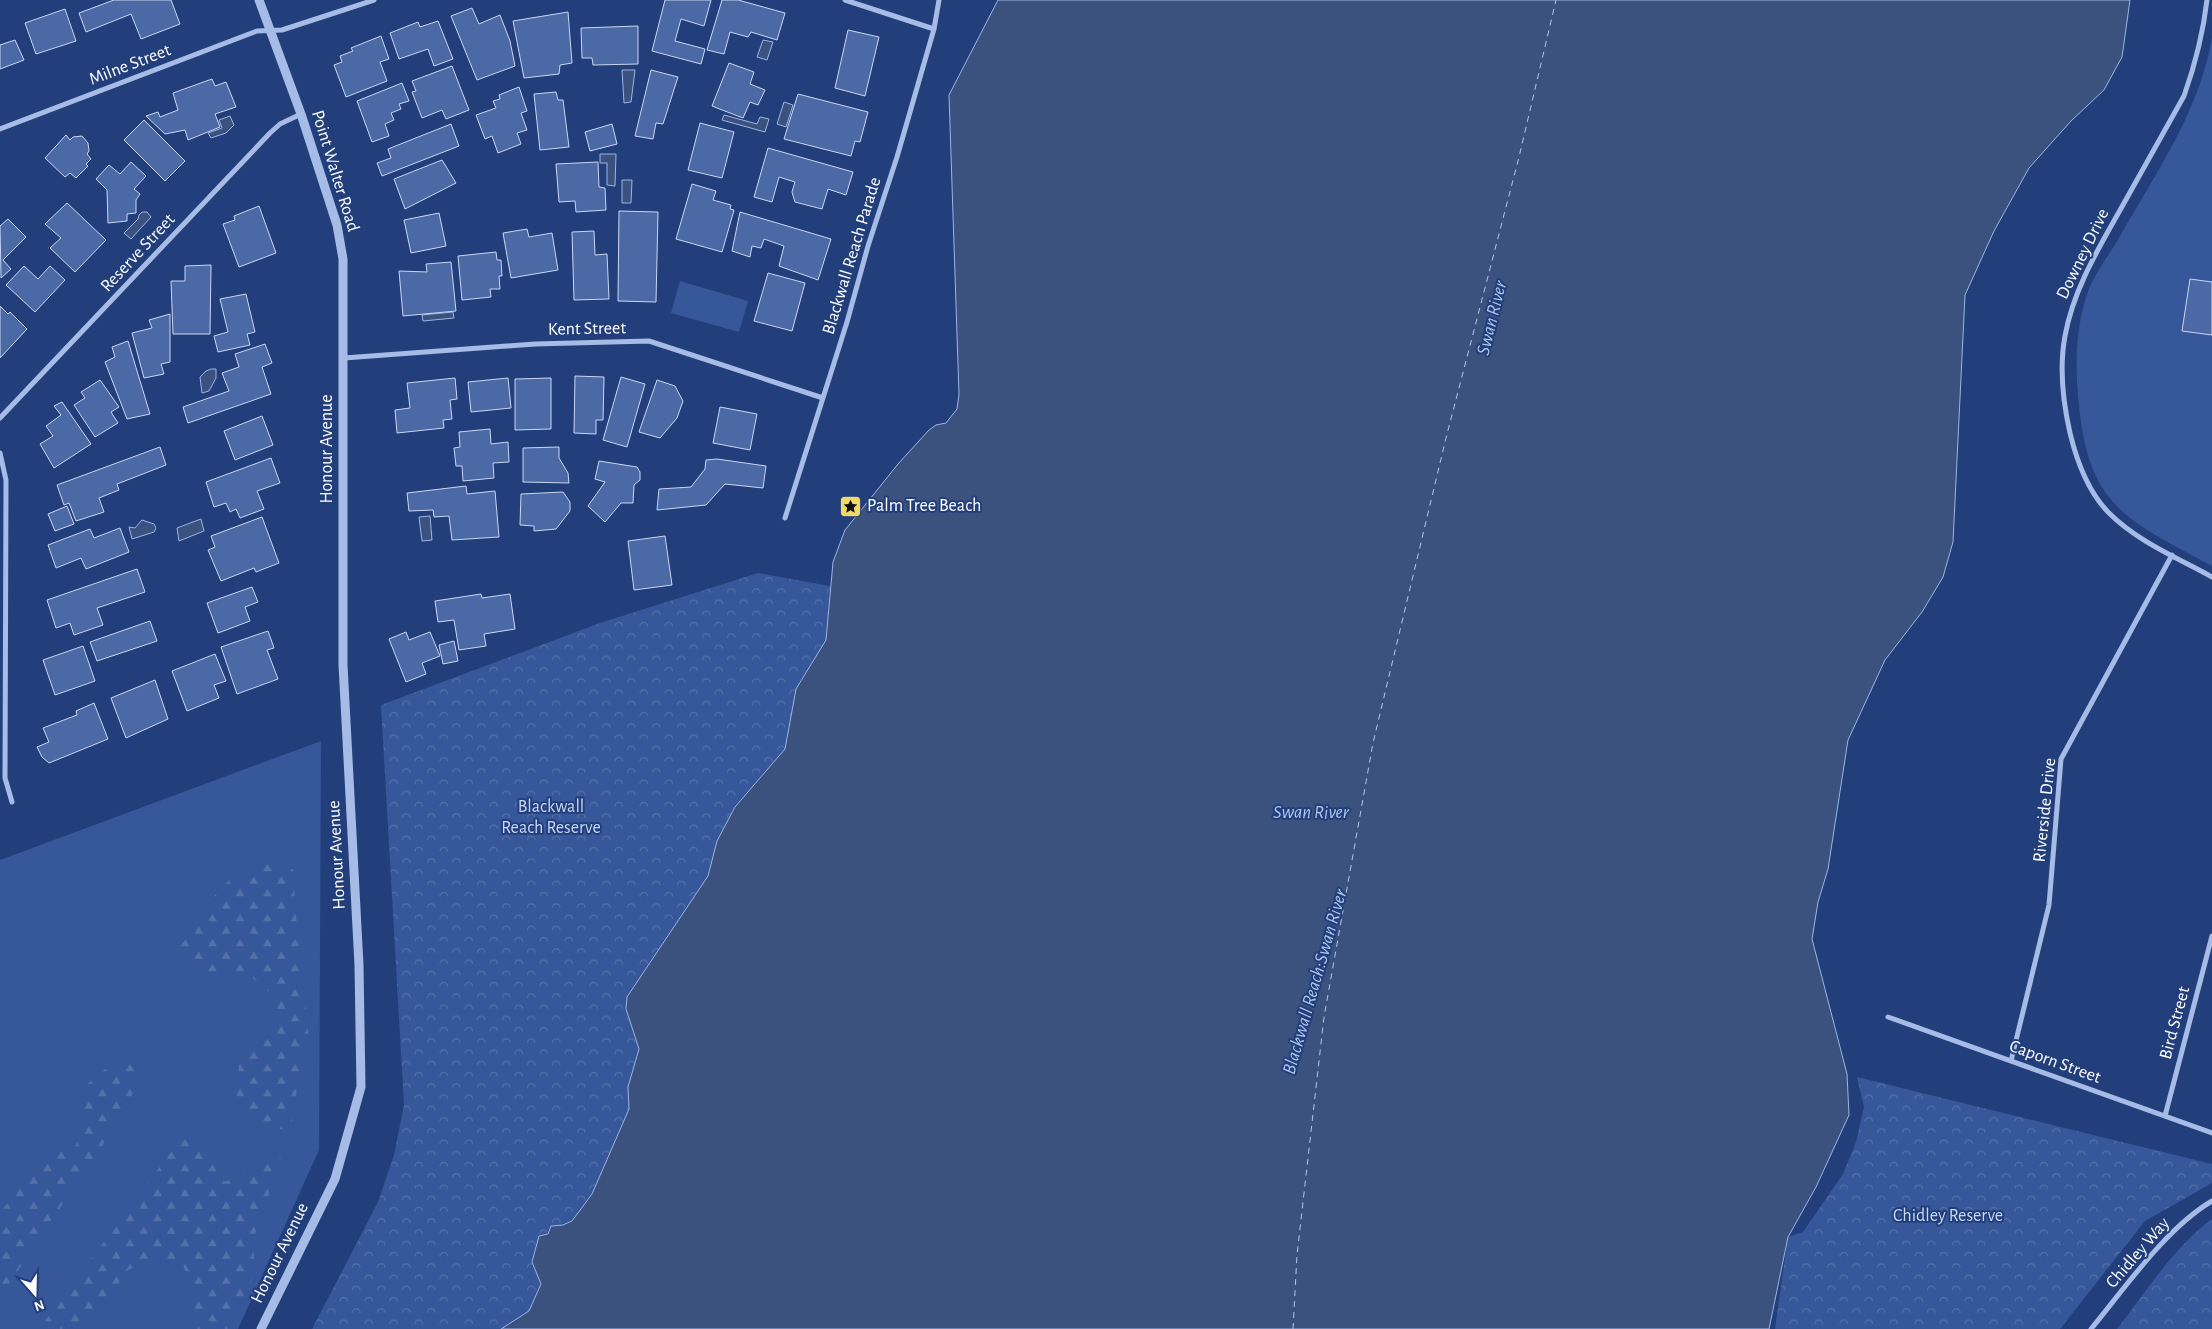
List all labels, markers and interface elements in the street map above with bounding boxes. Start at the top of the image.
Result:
street label: Milne Street [87,41,174,89]
street label: Point Walter Road [308,108,362,234]
street label: Blackwall Reach Parade [820,175,884,337]
street label: Downey Drive [2053,206,2113,302]
street label: Reserve Street [97,210,179,296]
water label: Swan River [1474,278,1511,357]
street label: Kent Street [548,319,626,339]
street label: Honour Avenue [318,395,336,504]
place icon: Palm Tree Beach [839,494,863,518]
place label: Palm Tree Beach [867,497,981,515]
street label: Riverside Drive [2031,757,2059,863]
park label: Blackwall Reach Reserve [501,798,601,837]
street label: Honour Avenue [325,800,349,910]
water label: Swan River [1273,803,1350,822]
water label: Blackwall Reach:Swan River [1279,887,1351,1077]
street label: Bird Street [2157,984,2193,1061]
street label: Caporn Street [2007,1037,2103,1087]
street label: Honour Avenue [248,1200,312,1306]
park label: Chidley Reserve [1893,1207,2003,1225]
street label: Chidley Way [2103,1214,2173,1292]
north arrow [10,1269,60,1319]
text: N [32,1297,46,1314]

